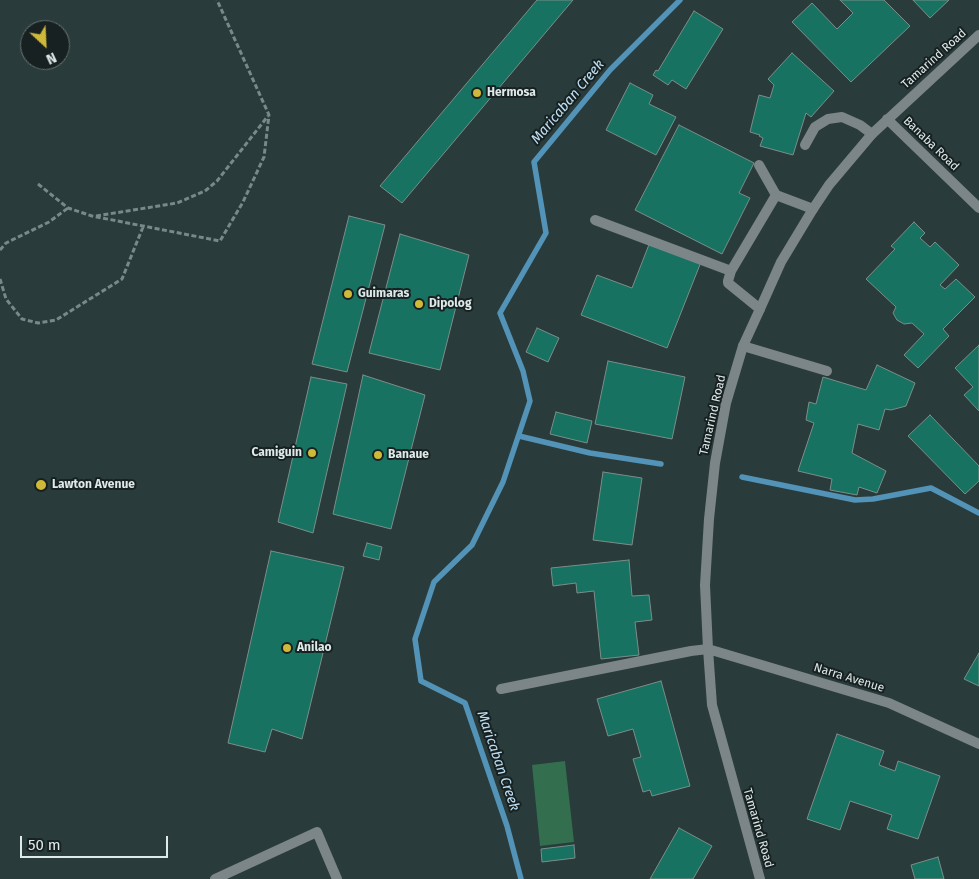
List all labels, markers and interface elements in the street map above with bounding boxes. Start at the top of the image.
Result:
north arrow [20,20,70,70]
street label: Tamarind Road [899,26,969,92]
text: N [43,48,59,68]
water label: Maricaban Creek [528,57,608,147]
place label: Hermosa [487,86,536,100]
marker: Hermosa [471,87,483,99]
street label: Banaba Road [900,114,962,174]
place label: Guimaras [358,287,409,301]
marker: Guimaras [342,288,354,300]
place label: Dipolog [429,297,471,311]
marker: Dipolog [413,298,425,310]
street label: Tamarind Road [697,373,729,457]
place label: Camiguin [251,446,302,460]
marker: Camiguin [306,447,318,459]
place label: Banaue [388,448,429,462]
marker: Banaue [372,449,384,461]
marker: Lawton Avenue [34,478,48,492]
place label: Lawton Avenue [52,478,135,492]
place label: Anilao [297,641,331,655]
marker: Anilao [281,642,293,654]
street label: Narra Avenue [812,660,886,696]
water label: Maricaban Creek [473,709,523,813]
street label: Tamarind Road [740,787,776,869]
scale bar [22,826,170,858]
text: 50 m [28,836,61,854]

